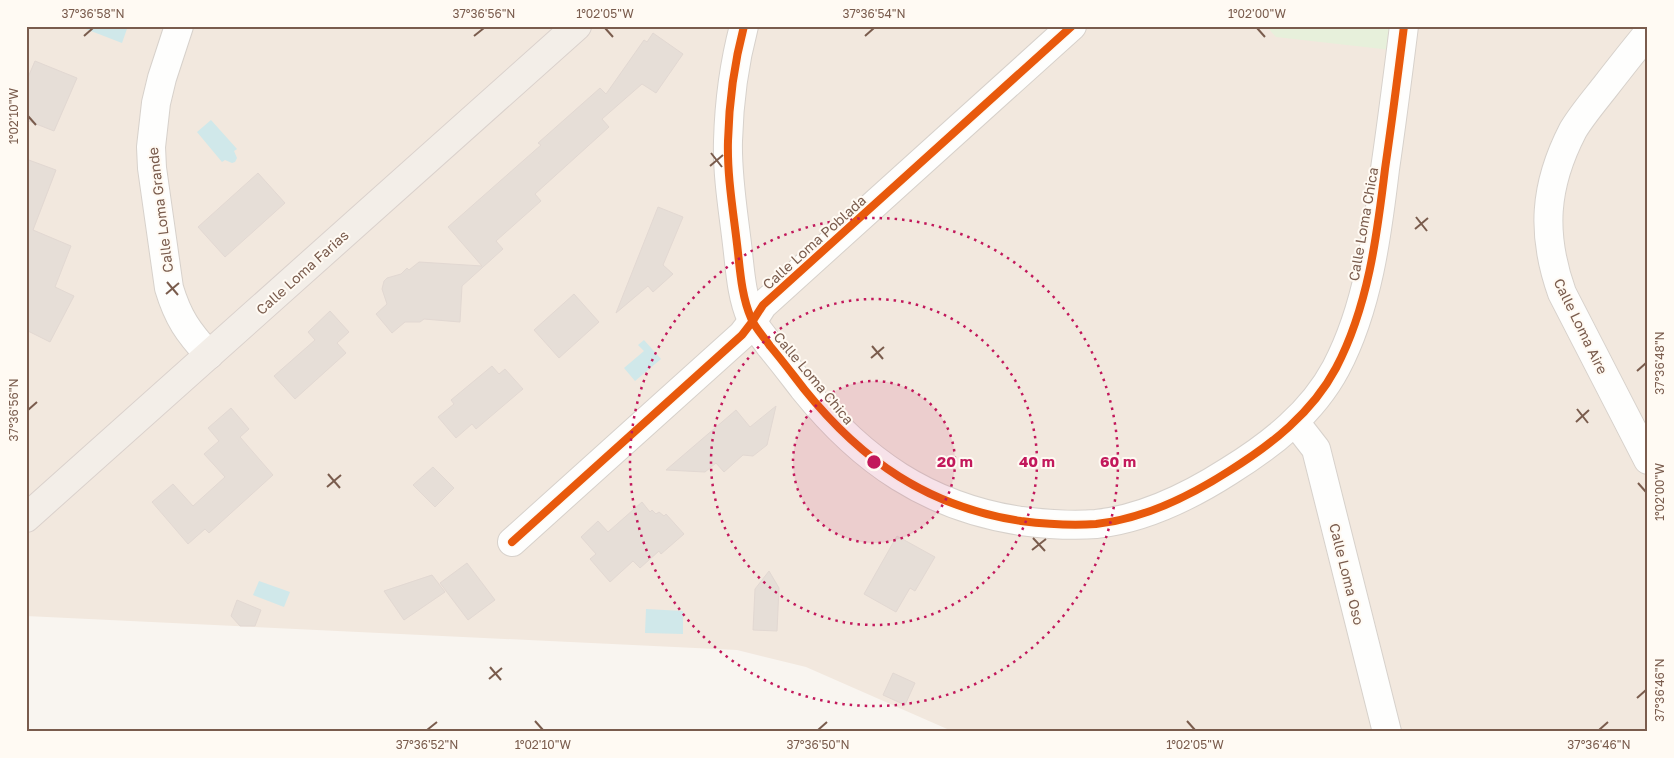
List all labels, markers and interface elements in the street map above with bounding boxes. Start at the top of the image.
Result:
text: 37°36'58"N [61,6,125,21]
text: 37°36'56"N [452,6,516,21]
text: 1°02'05"W [576,6,634,21]
text: 37°36'54"N [842,6,906,21]
text: 1°02'00"W [1228,6,1286,21]
text: 1°02'10"W [6,87,21,144]
street label: Calle Loma Grande [144,146,176,274]
street label: Calle Loma Chica [1345,166,1381,282]
street label: Calle Loma Poblada [759,191,869,293]
street label: Calle Loma Farias [252,226,352,318]
street label: Calle Loma Aire [1550,275,1612,377]
street label: Calle Loma Chica [770,328,858,428]
text: 37°36'48"N [1652,331,1667,395]
text: 37°36'56"N [6,378,21,442]
text: 20 m [937,452,973,470]
text: 40 m [1019,452,1055,470]
text: 60 m [1100,452,1136,470]
centre of rings [865,453,883,471]
text: 1°02'00"W [1652,463,1667,521]
street label: Calle Loma Oso [1326,521,1368,627]
text: 37°36'46"N [1652,658,1667,722]
text: 37°36'52"N [396,737,458,752]
text: 1°02'10"W [515,737,572,752]
text: 37°36'50"N [786,737,850,752]
text: 1°02'05"W [1166,737,1224,752]
text: 37°36'46"N [1567,737,1631,752]

